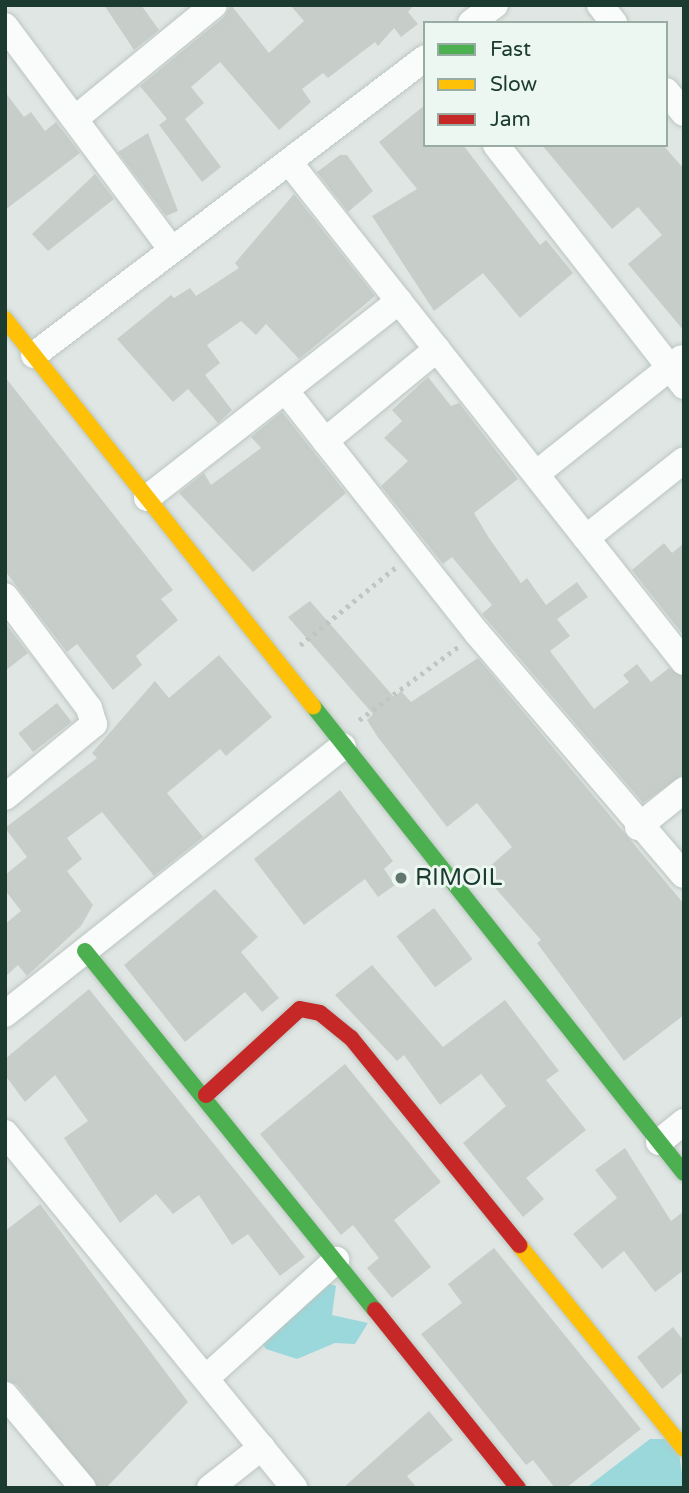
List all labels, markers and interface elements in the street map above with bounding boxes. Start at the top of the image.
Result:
legend [423,21,668,147]
text: Fast [490,37,531,62]
text: Slow [490,72,537,97]
text: Jam [490,107,531,132]
place label: RIMOIL [415,864,502,892]
marker: RIMOIL [393,870,409,886]

